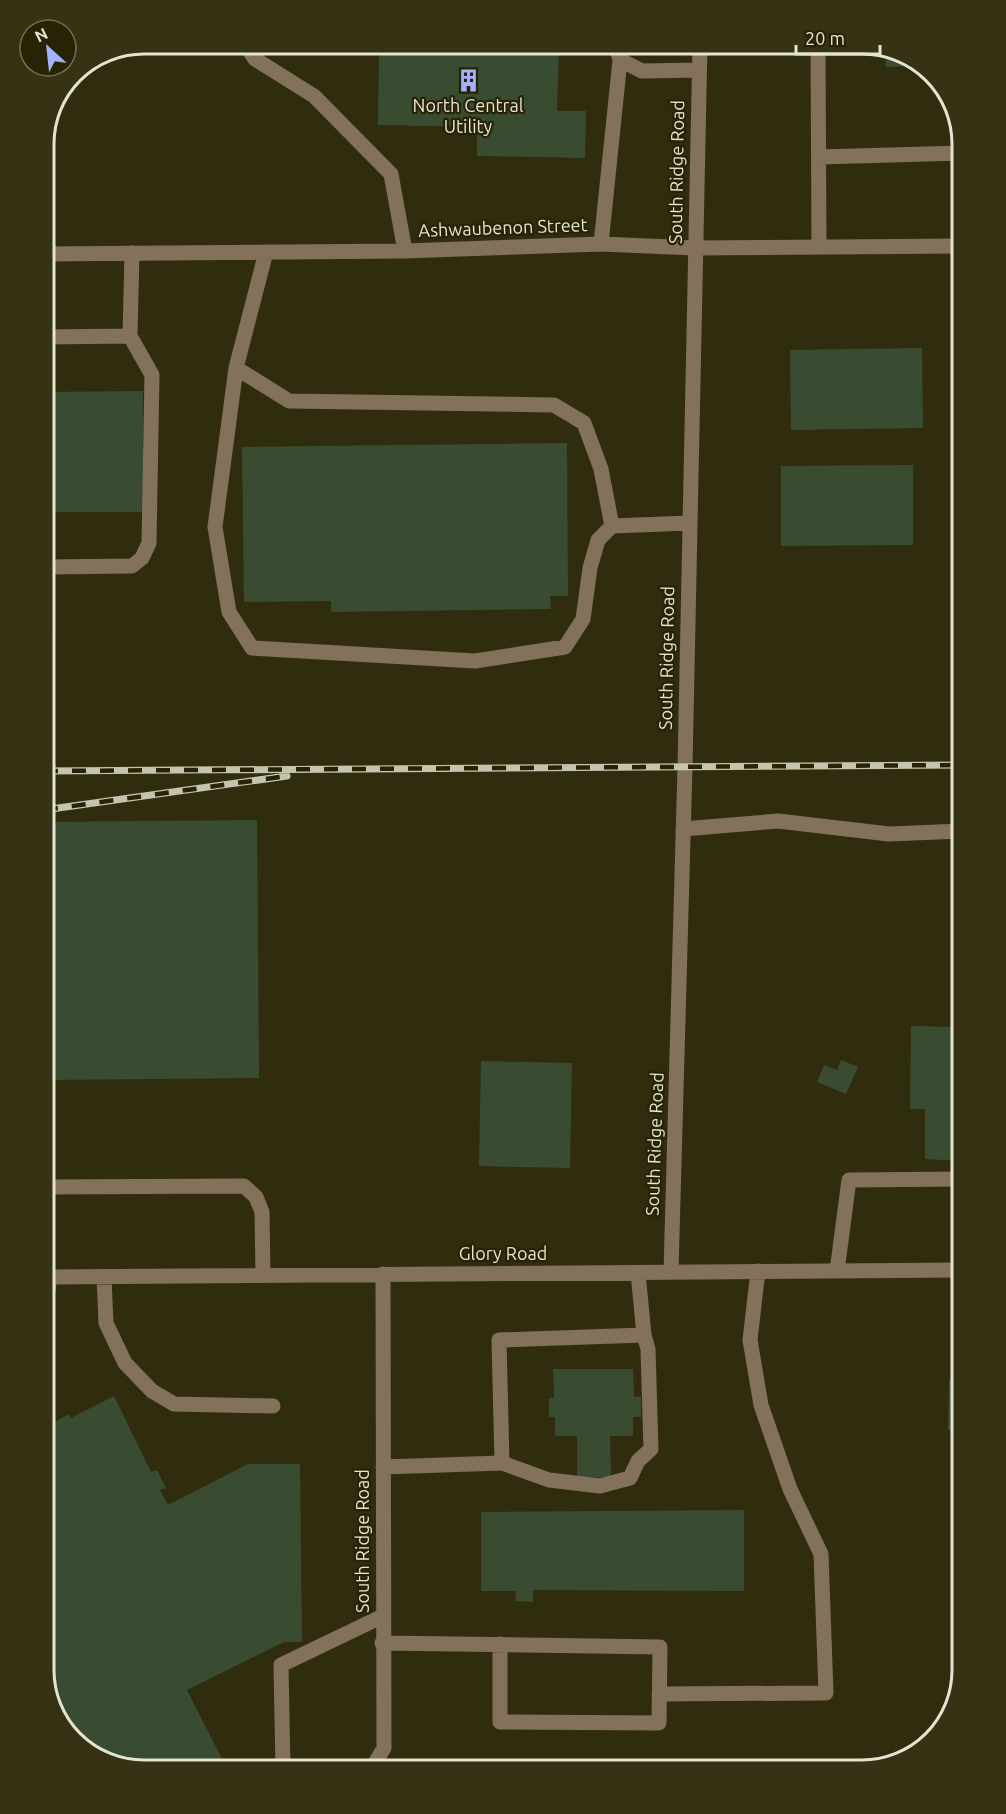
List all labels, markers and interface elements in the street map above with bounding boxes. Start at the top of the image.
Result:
north arrow [18,18,78,78]
scale bar [796,18,880,56]
text: N [32,24,51,45]
text: 20 m [805,28,845,48]
building icon: North Central Utility [455,67,481,93]
place label: North Central Utility [413,95,524,136]
street label: South Ridge Road [665,100,687,244]
street label: Ashwaubenon Street [418,214,588,240]
street label: South Ridge Road [655,586,677,730]
street label: South Ridge Road [641,1072,667,1216]
street label: Glory Road [459,1243,547,1263]
street label: South Ridge Road [352,1469,372,1613]

